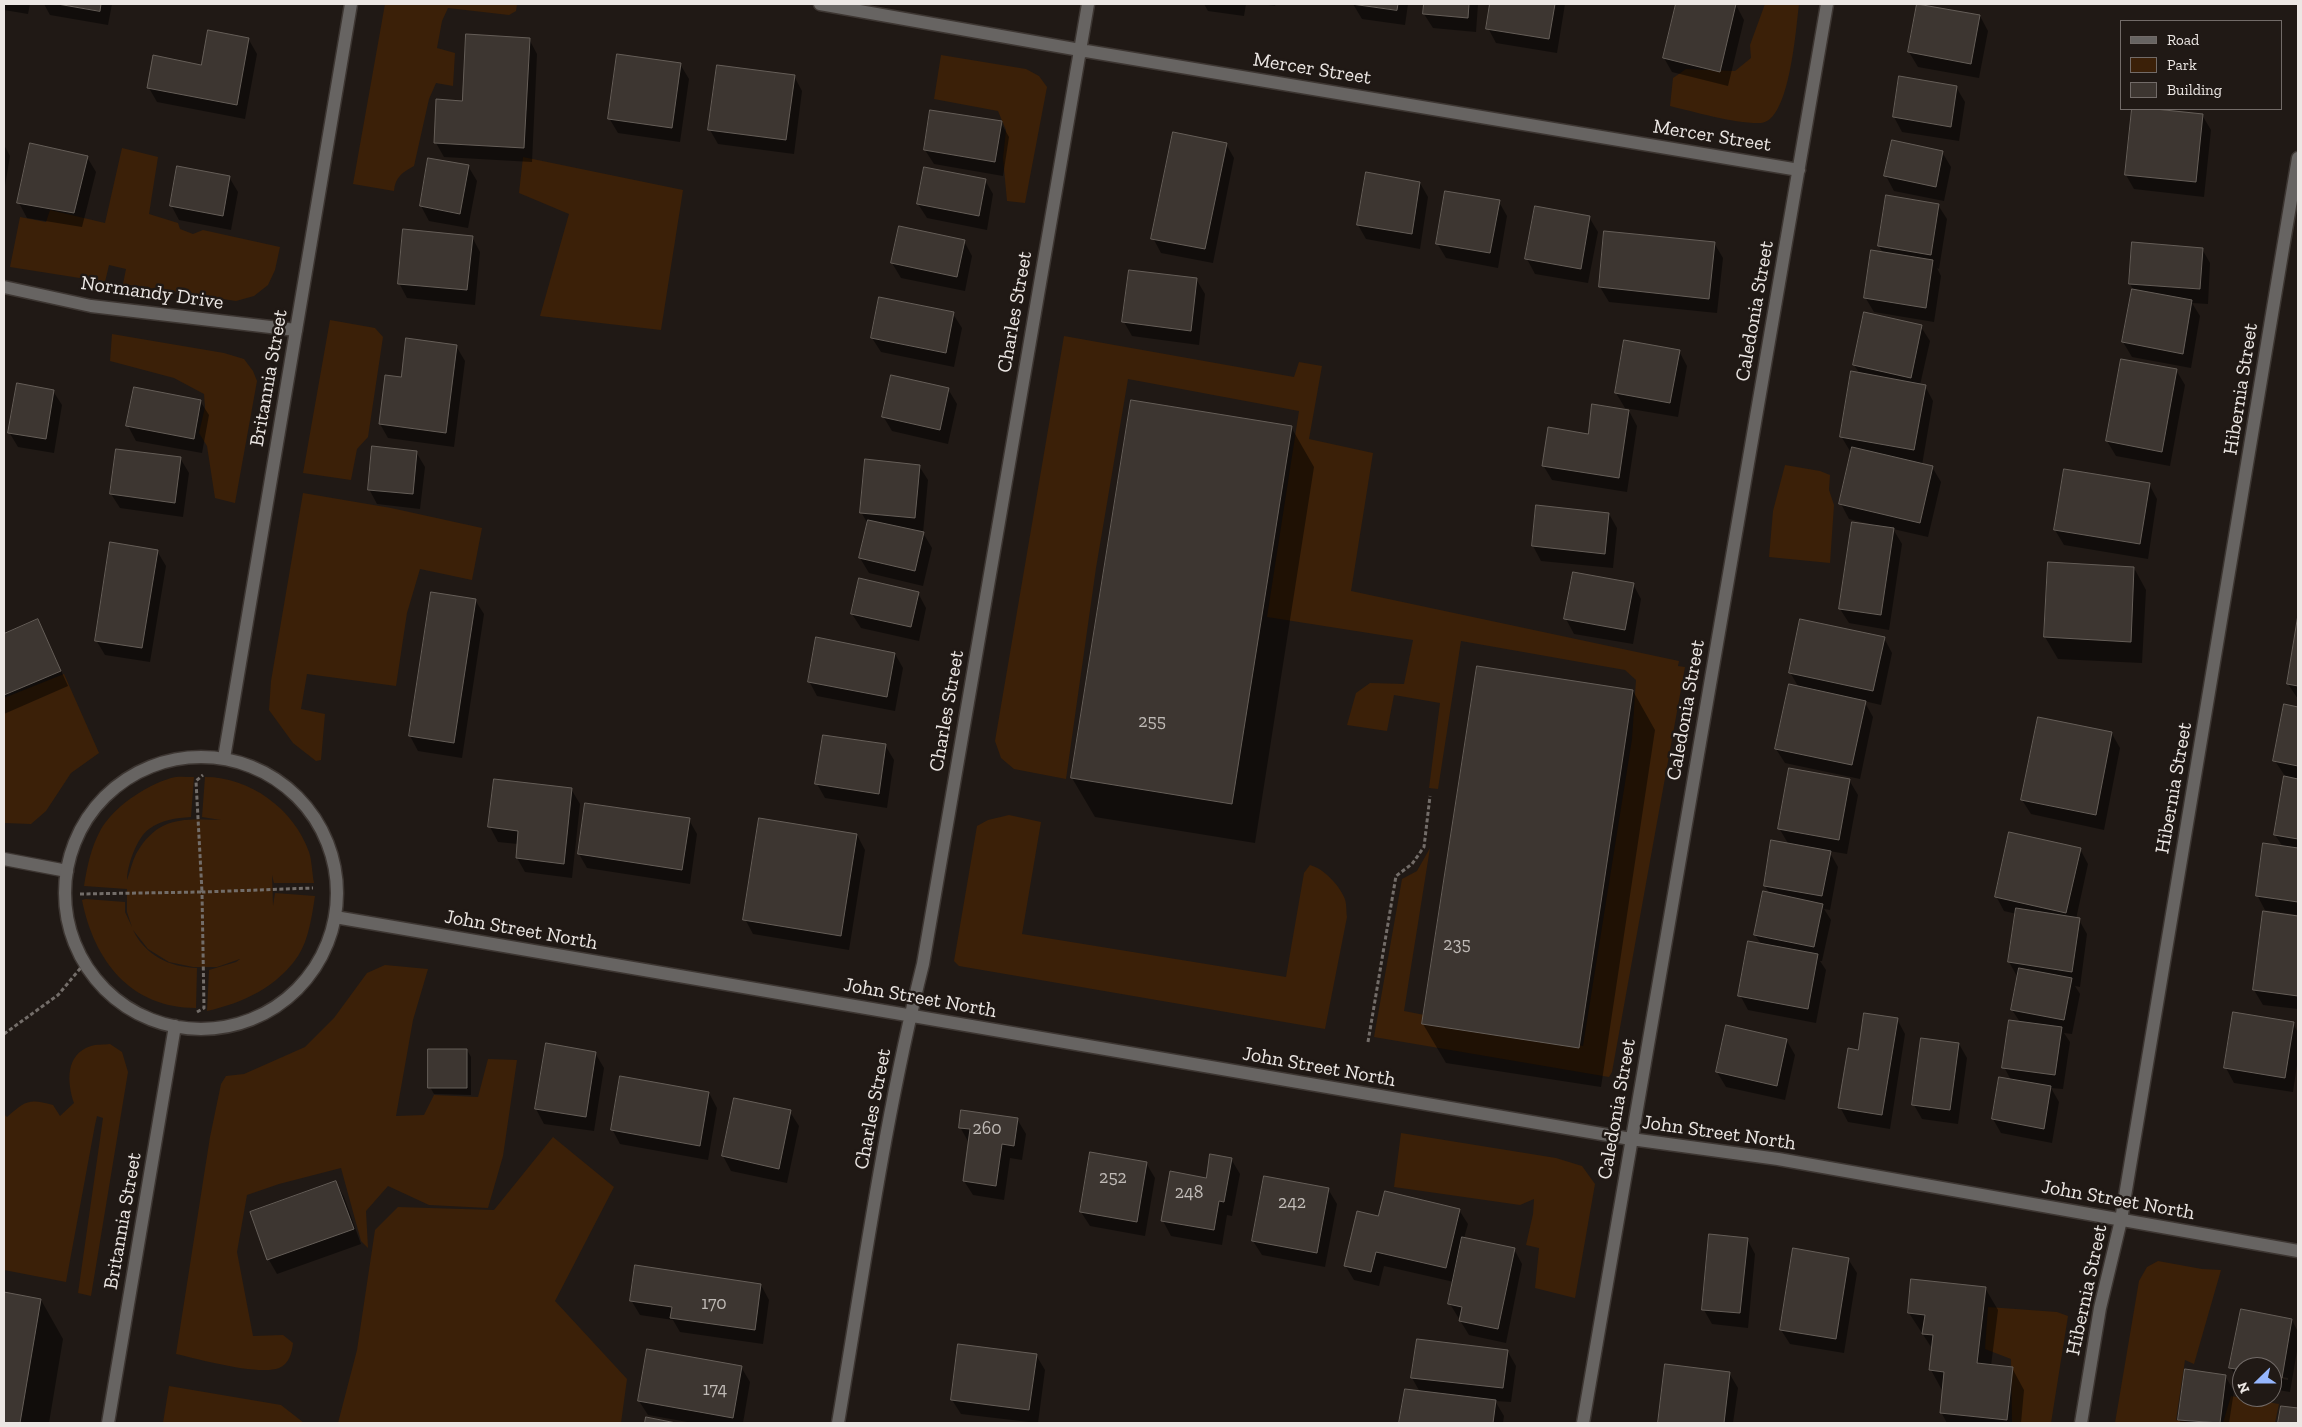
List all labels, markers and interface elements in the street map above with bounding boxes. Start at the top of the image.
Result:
legend [2120,20,2282,110]
text: Road [2167,31,2199,49]
street label: Mercer Street [1251,48,1373,90]
text: Park [2167,56,2197,74]
text: Building [2167,81,2222,99]
street label: Mercer Street [1651,115,1773,157]
street label: Caledonia Street [1731,239,1779,383]
street label: Charles Street [993,249,1037,375]
street label: Normandy Drive [79,271,225,315]
street label: Britannia Street [245,308,293,448]
street label: Hibernia Street [2219,321,2263,457]
street label: Caledonia Street [1662,638,1710,782]
street label: Charles Street [925,648,969,774]
house number: 255 [1138,711,1166,733]
street label: Hibernia Street [2151,720,2197,856]
street label: John Street North [443,905,599,955]
house number: 235 [1443,934,1471,956]
street label: John Street North [842,973,998,1023]
street label: Caledonia Street [1593,1037,1641,1181]
street label: John Street North [1241,1042,1397,1092]
street label: Charles Street [850,1046,896,1172]
street label: John Street North [1641,1110,1797,1156]
house number: 260 [972,1118,1002,1140]
street label: Britannia Street [99,1151,147,1291]
house number: 252 [1099,1167,1127,1189]
street label: John Street North [2040,1175,2196,1225]
house number: 248 [1175,1182,1203,1204]
house number: 242 [1278,1192,1306,1214]
street label: Hibernia Street [2061,1222,2113,1358]
house number: 170 [701,1293,727,1315]
north arrow [2232,1357,2282,1407]
house number: 174 [703,1379,727,1401]
text: N [2234,1379,2253,1396]

